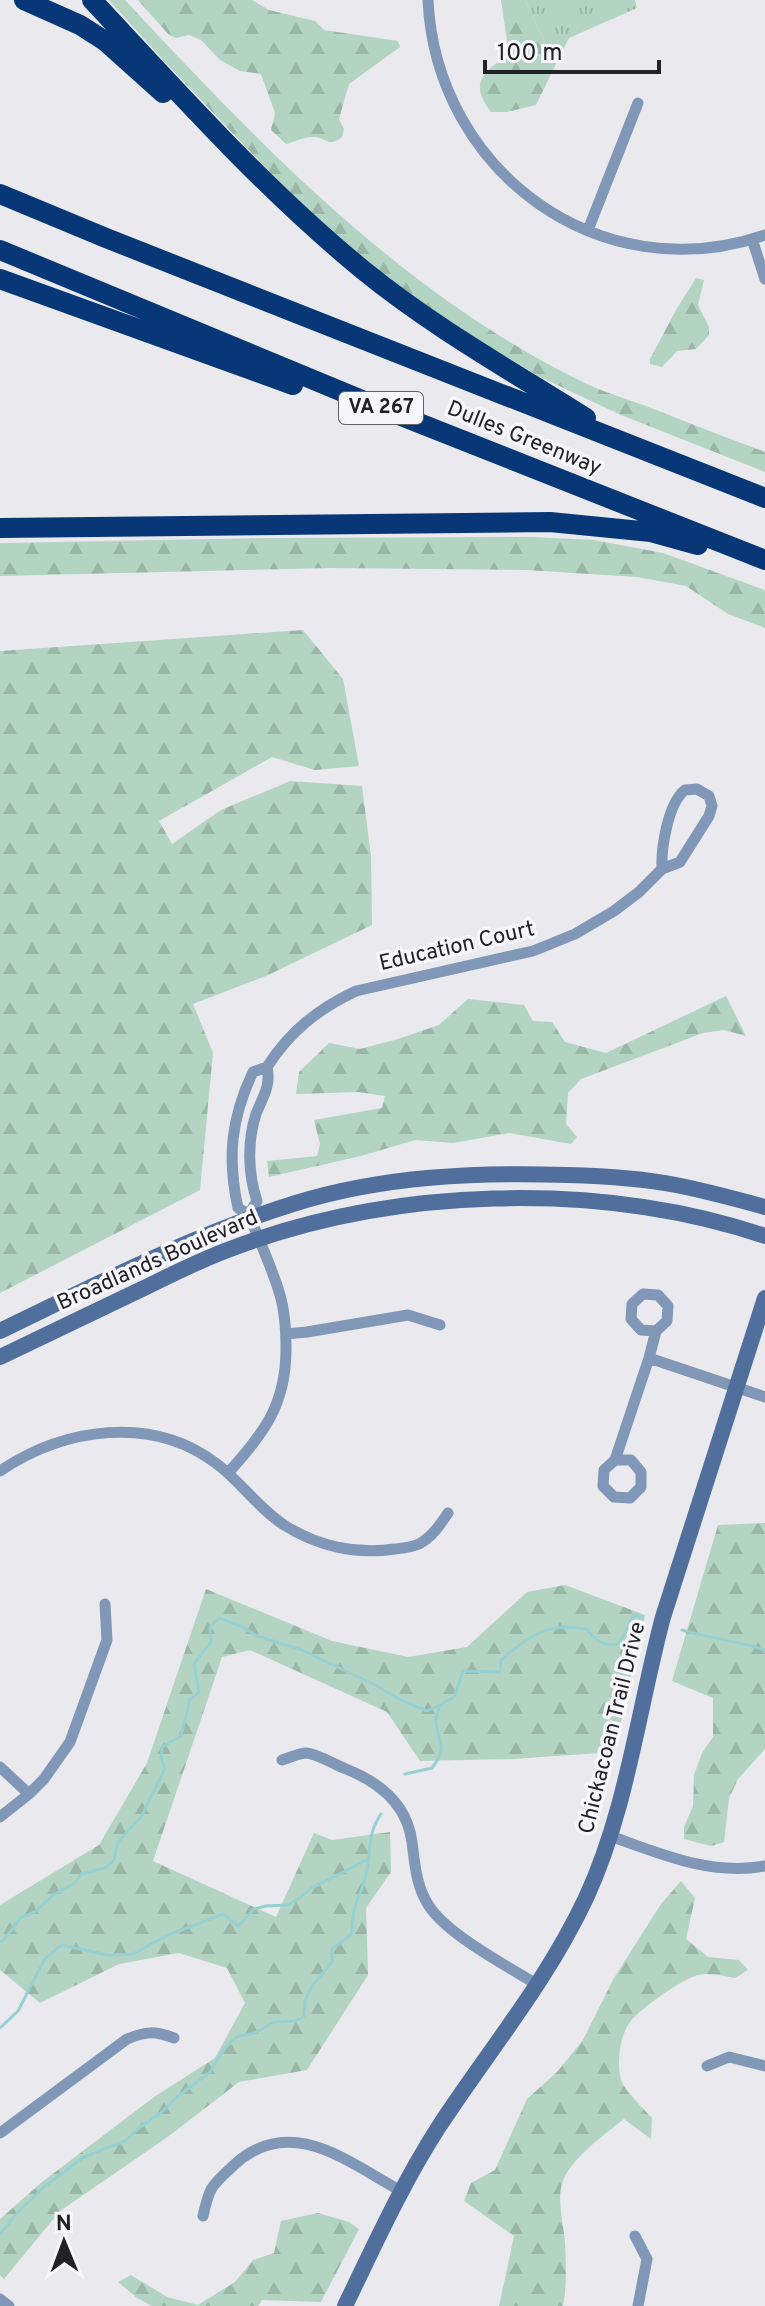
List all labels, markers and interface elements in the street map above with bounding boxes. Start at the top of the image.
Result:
scale bar [485,24,659,74]
text: 100 m [497,39,563,69]
road number: VA 267 [339,392,423,424]
street label: Dulles Greenway [443,396,605,482]
street label: Education Court [377,916,537,978]
street label: Broadlands Boulevard [53,1205,263,1317]
street label: Chickacoan Trail Drive [574,1619,652,1837]
north arrow [24,2202,104,2282]
text: N [56,2211,72,2238]

